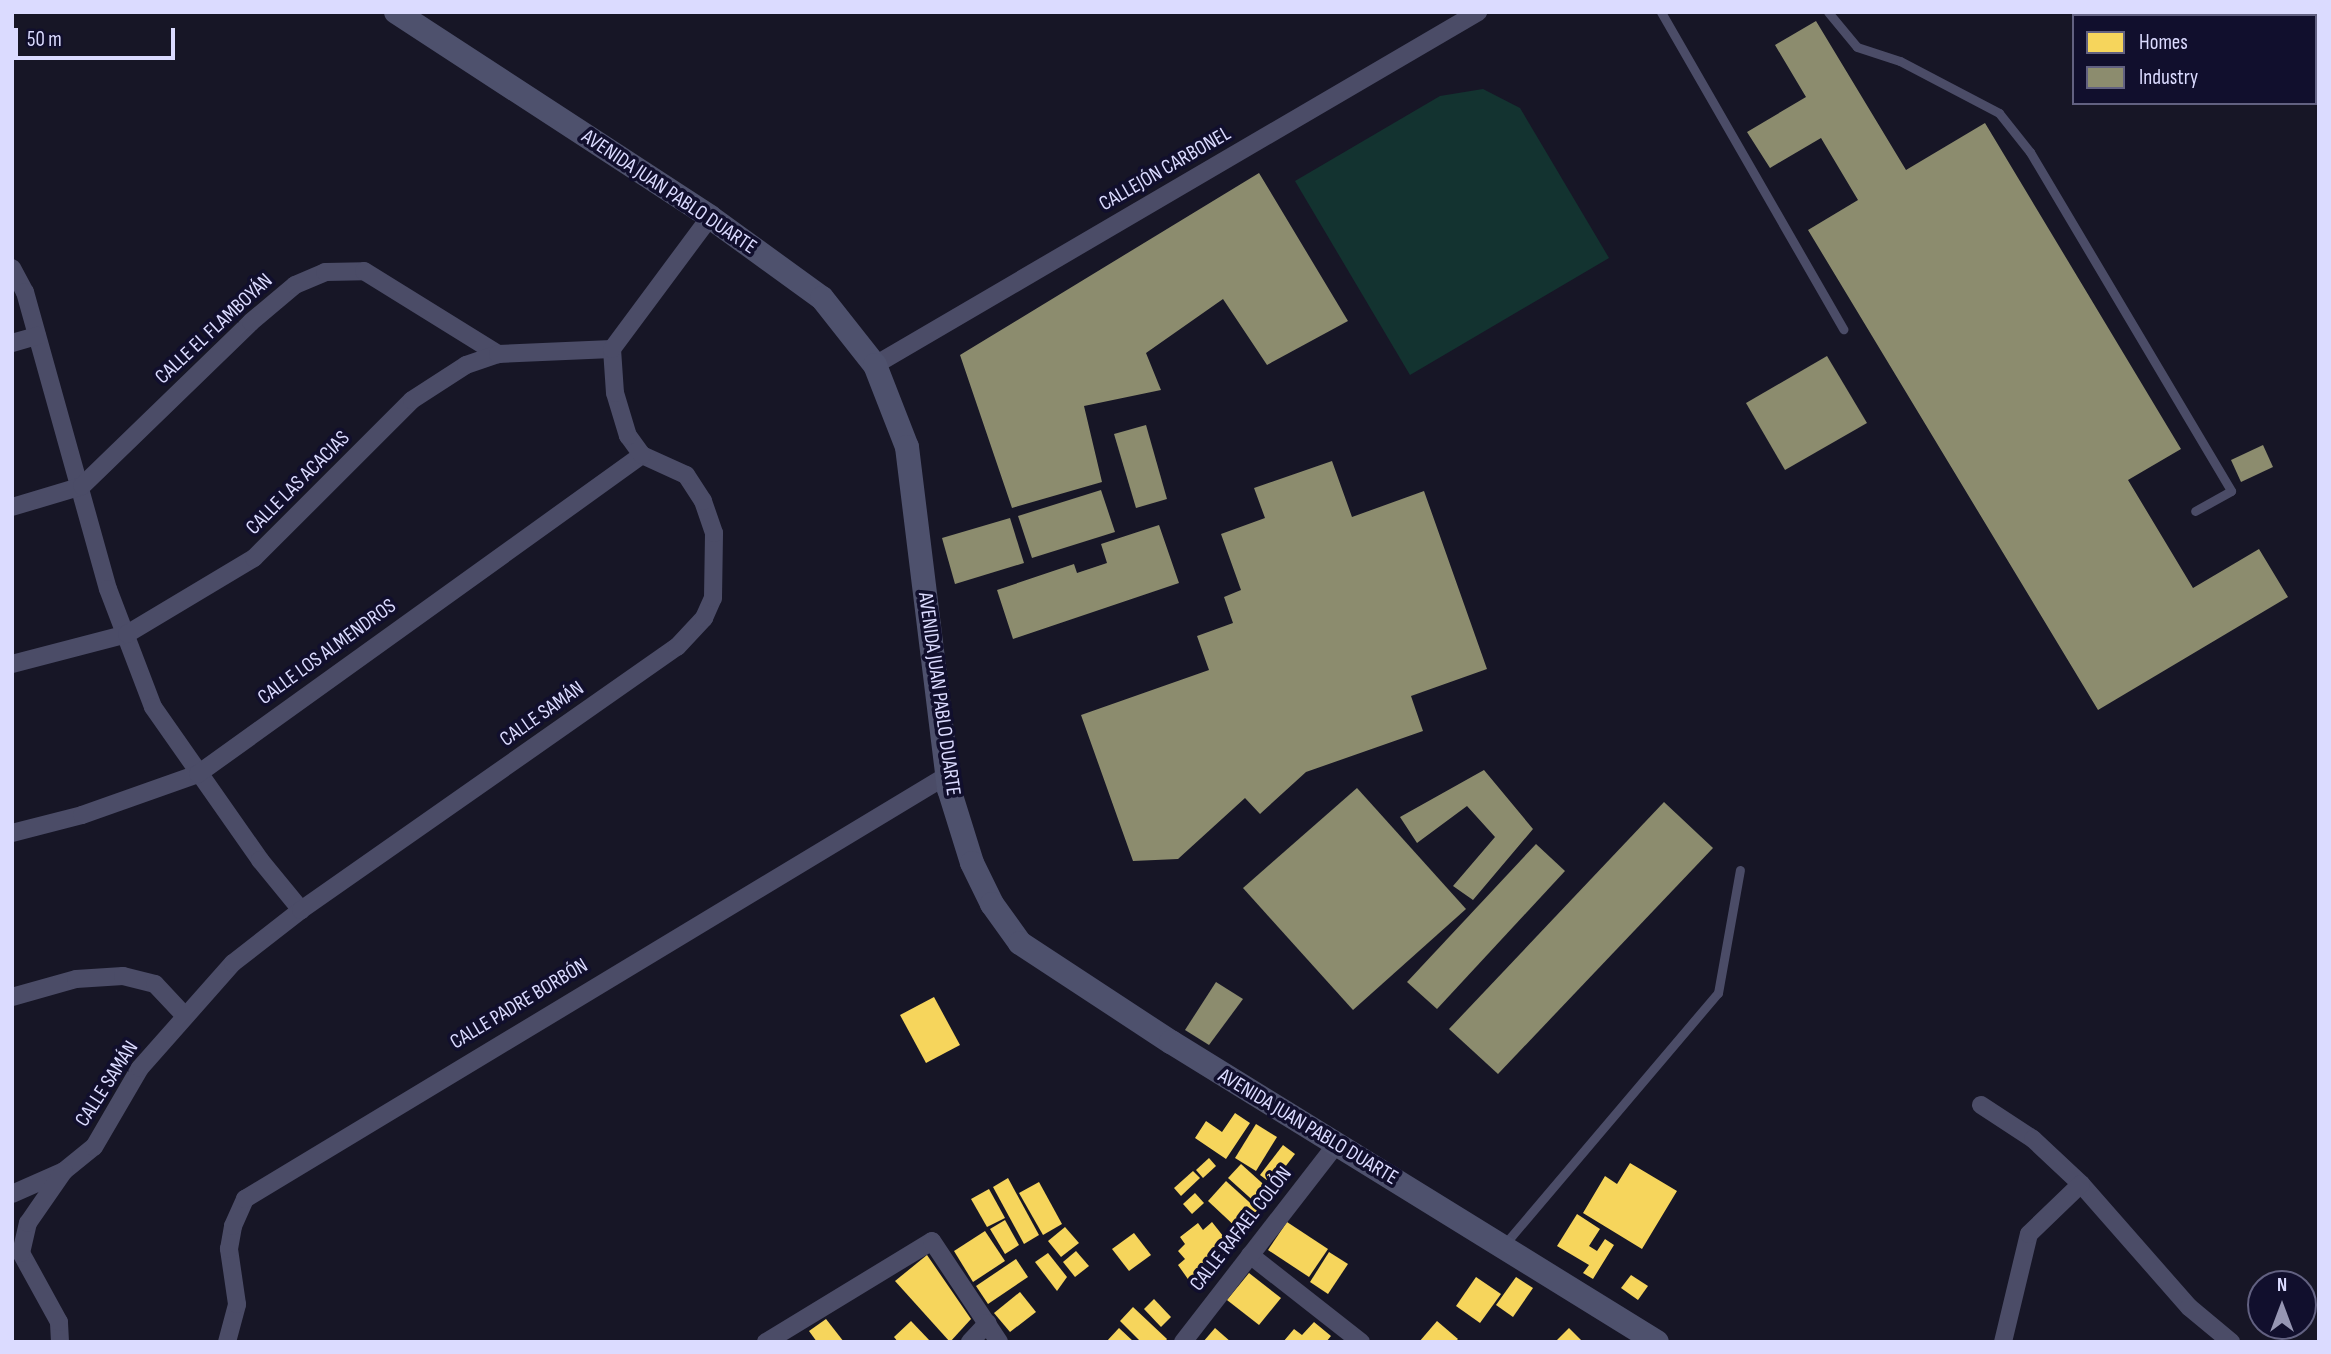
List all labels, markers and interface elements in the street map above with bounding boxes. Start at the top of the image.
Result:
scale bar [18,14,178,58]
legend [2072,14,2317,105]
text: 50 m [27,27,62,52]
text: Homes [2139,30,2188,55]
text: Industry [2139,65,2198,90]
street label: CALLEJÓN CARBONEL [1095,121,1235,217]
street label: AVENIDA JUAN PABLO DUARTE [577,124,761,260]
street label: CALLE EL FLAMBOYÁN [150,268,278,390]
street label: CALLE LAS ACACIAS [241,426,355,540]
street label: AVENIDA JUAN PABLO DUARTE [912,591,966,797]
street label: CALLE LOS ALMENDROS [253,593,401,711]
street label: CALLE SAMÁN [495,676,589,752]
street label: CALLE PADRE BORBÓN [446,953,592,1055]
street label: CALLE SAMÁN [70,1037,144,1131]
street label: AVENIDA JUAN PABLO DUARTE [1213,1063,1403,1191]
street label: CALLE RAFAEL COLÓN [1185,1162,1297,1296]
north arrow [2247,1270,2317,1340]
text: N [2277,1274,2287,1297]

